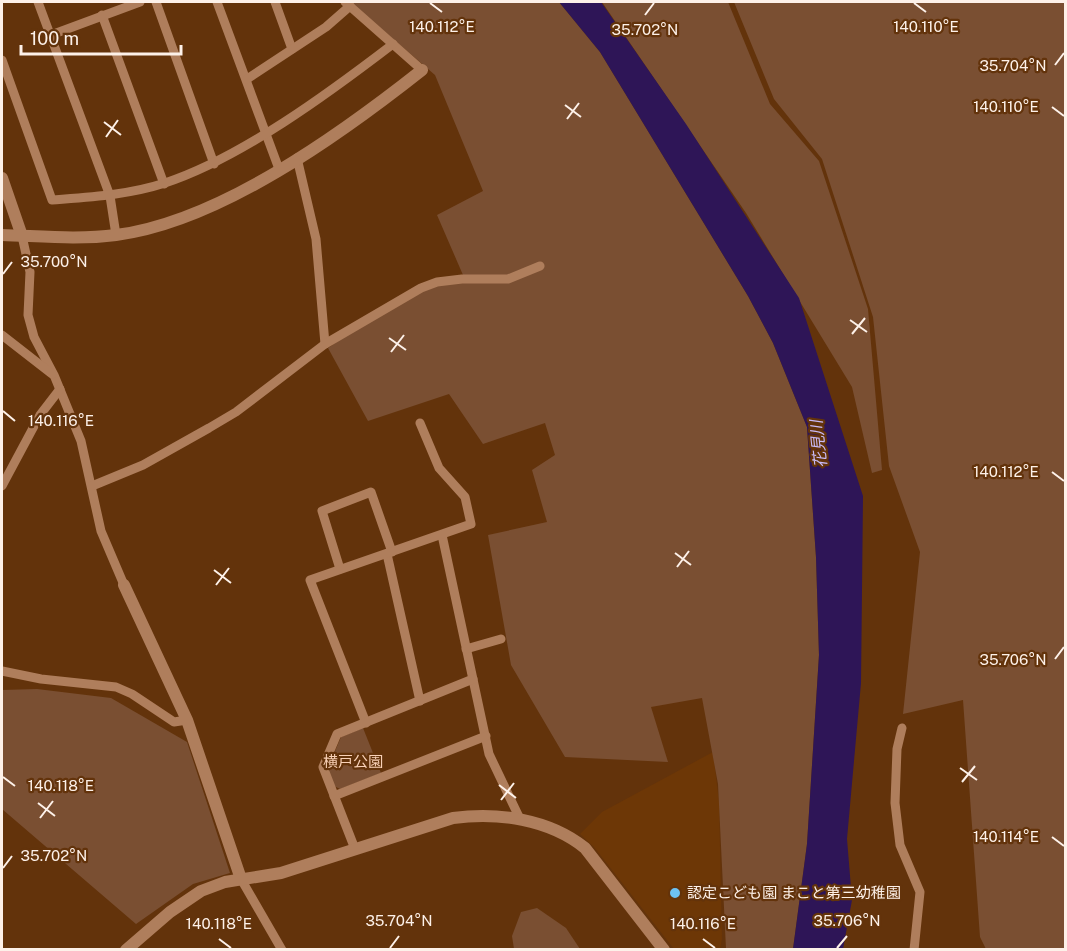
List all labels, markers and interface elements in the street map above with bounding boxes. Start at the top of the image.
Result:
scale bar [21,18,182,56]
text: 140.112°E [409,18,475,35]
text: 140.110°E [893,18,959,35]
text: 35.702°N [612,21,678,38]
text: 100 m [30,28,79,49]
text: 35.704°N [979,57,1047,74]
text: 140.110°E [973,98,1039,115]
text: 35.700°N [21,253,87,270]
text: 140.116°E [28,412,94,429]
water label: 花見川 [806,417,830,469]
text: 140.112°E [973,463,1039,480]
text: 35.706°N [979,651,1047,668]
park label: 横戸公園 [323,753,383,770]
text: 140.118°E [28,777,94,794]
text: 140.114°E [973,828,1039,845]
text: 35.702°N [21,847,87,864]
place label: 認定こども園 まこと第三幼稚園 [687,884,901,901]
marker: 認定こども園 まこと第三幼稚園 [668,886,682,900]
text: 35.704°N [365,912,433,929]
text: 35.706°N [813,912,881,929]
text: 140.118°E [186,915,252,932]
text: 140.116°E [670,915,736,932]

